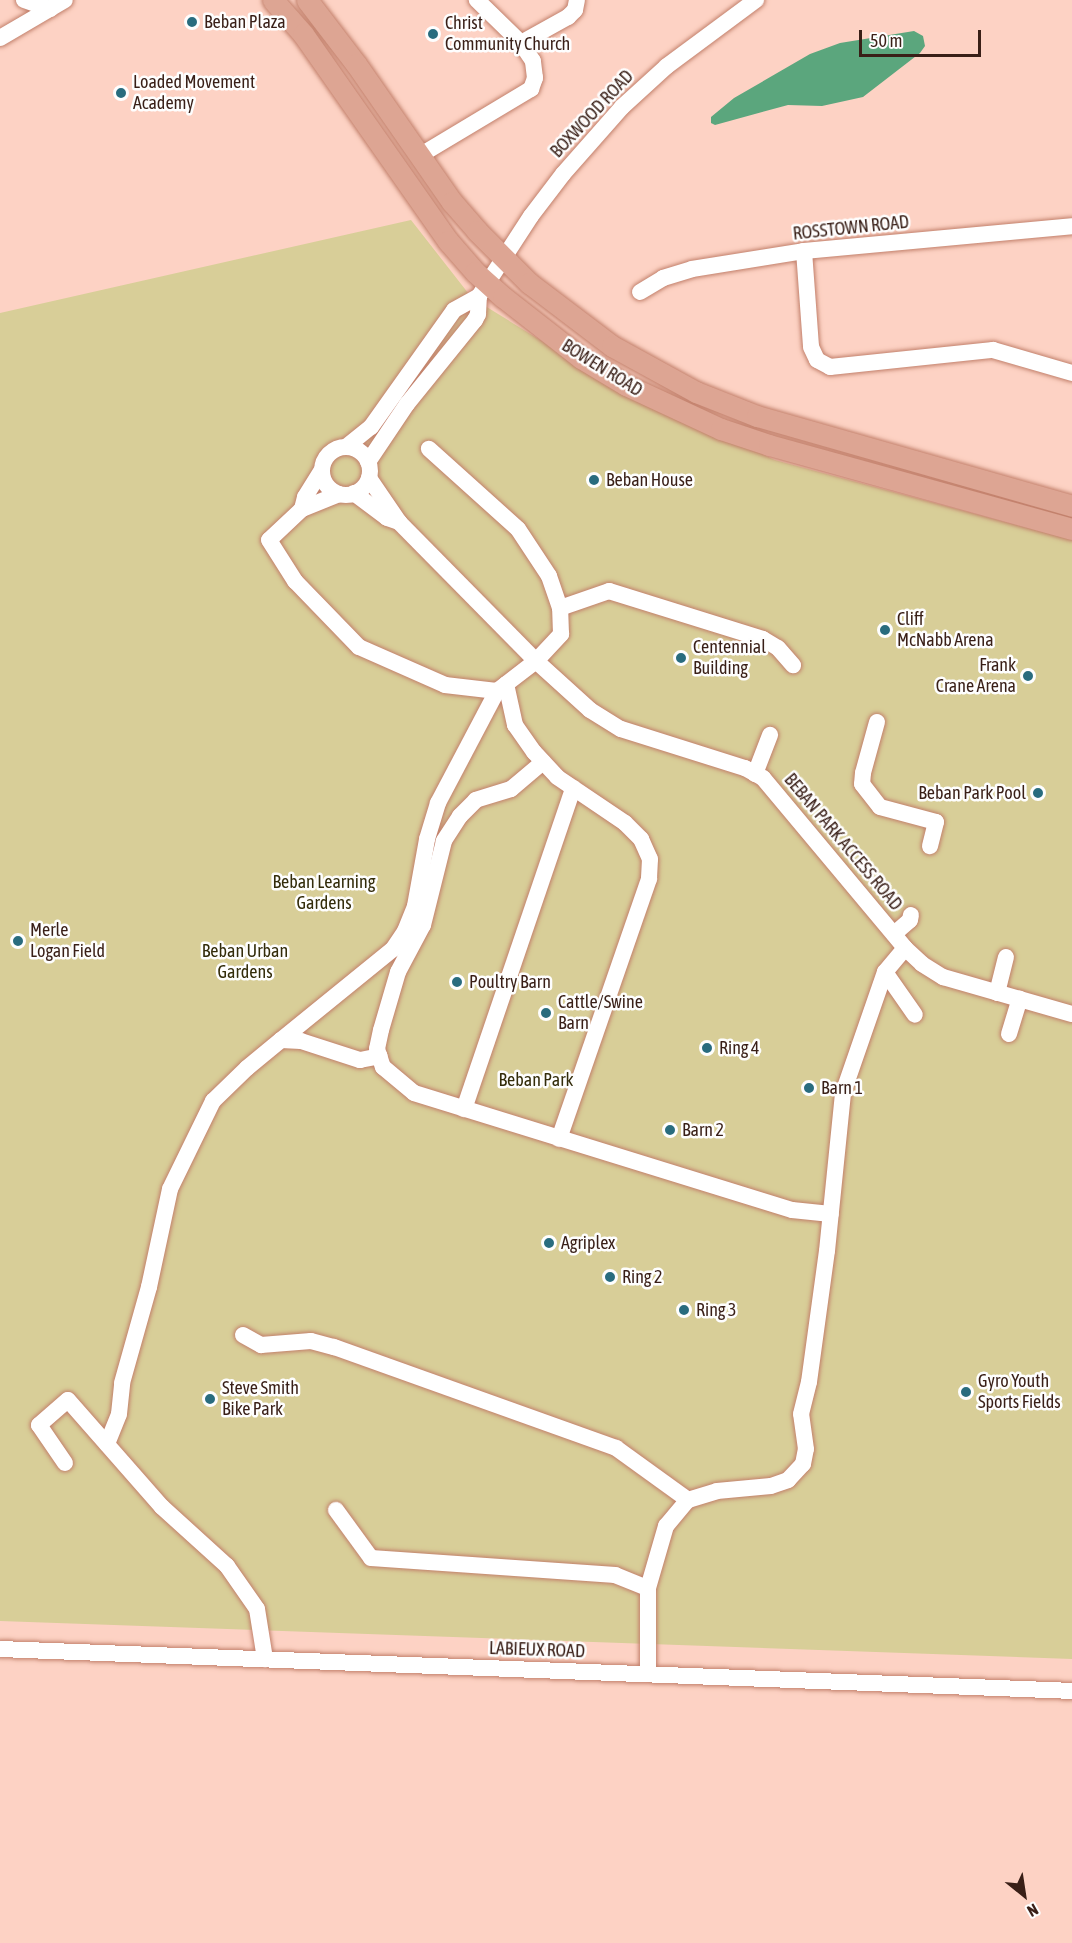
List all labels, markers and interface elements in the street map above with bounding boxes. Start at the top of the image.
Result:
place label: Beban Plaza [204,11,286,33]
place label: Christ Community Church [445,13,570,56]
marker: Beban Plaza [185,15,199,29]
scale bar [862,18,984,56]
marker: Christ Community Church [426,27,440,41]
text: 50 m [870,30,902,51]
street label: BOXWOOD ROAD [546,66,638,162]
place label: Loaded Movement Academy [133,72,255,115]
marker: Loaded Movement Academy [114,86,128,100]
street label: ROSSTOWN ROAD [792,211,910,245]
street label: BOWEN ROAD [558,335,646,401]
place label: Beban House [606,469,693,491]
marker: Beban House [587,473,601,487]
place label: Cliff McNabb Arena [897,609,994,652]
marker: Cliff McNabb Arena [878,623,892,637]
place label: Centennial Building [693,637,766,680]
marker: Centennial Building [674,651,688,665]
place label: Frank Crane Arena [936,655,1016,698]
marker: Frank Crane Arena [1021,669,1035,683]
street label: BEBAN PARK ACCESS ROAD [779,769,907,915]
place label: Beban Park Pool [918,782,1026,804]
marker: Beban Park Pool [1031,786,1045,800]
park label: Beban Learning Gardens [273,872,375,914]
place label: Merle Logan Field [30,920,105,962]
marker: Merle Logan Field [11,934,25,948]
park label: Beban Urban Gardens [202,941,288,984]
place label: Poultry Barn [469,971,551,993]
marker: Poultry Barn [450,975,464,989]
place label: Cattle/Swine Barn [558,992,643,1034]
marker: Cattle/Swine Barn [539,1006,553,1020]
place label: Ring 4 [719,1037,760,1059]
marker: Ring 4 [700,1041,714,1055]
park label: Beban Park [499,1069,573,1091]
place label: Barn 1 [821,1077,863,1099]
marker: Barn 1 [802,1081,816,1095]
place label: Barn 2 [682,1119,724,1141]
marker: Barn 2 [663,1123,677,1137]
place label: Agriplex [561,1232,615,1254]
marker: Agriplex [542,1236,556,1250]
place label: Ring 2 [622,1266,663,1288]
marker: Ring 2 [603,1270,617,1284]
place label: Ring 3 [696,1299,737,1321]
marker: Ring 3 [677,1303,691,1317]
place label: Gyro Youth Sports Fields [978,1371,1061,1414]
place label: Steve Smith Bike Park [222,1378,299,1420]
marker: Gyro Youth Sports Fields [959,1385,973,1399]
marker: Steve Smith Bike Park [203,1392,217,1406]
street label: LABIEUX ROAD [489,1638,585,1662]
north arrow [994,1865,1054,1925]
text: N [1024,1900,1042,1921]

